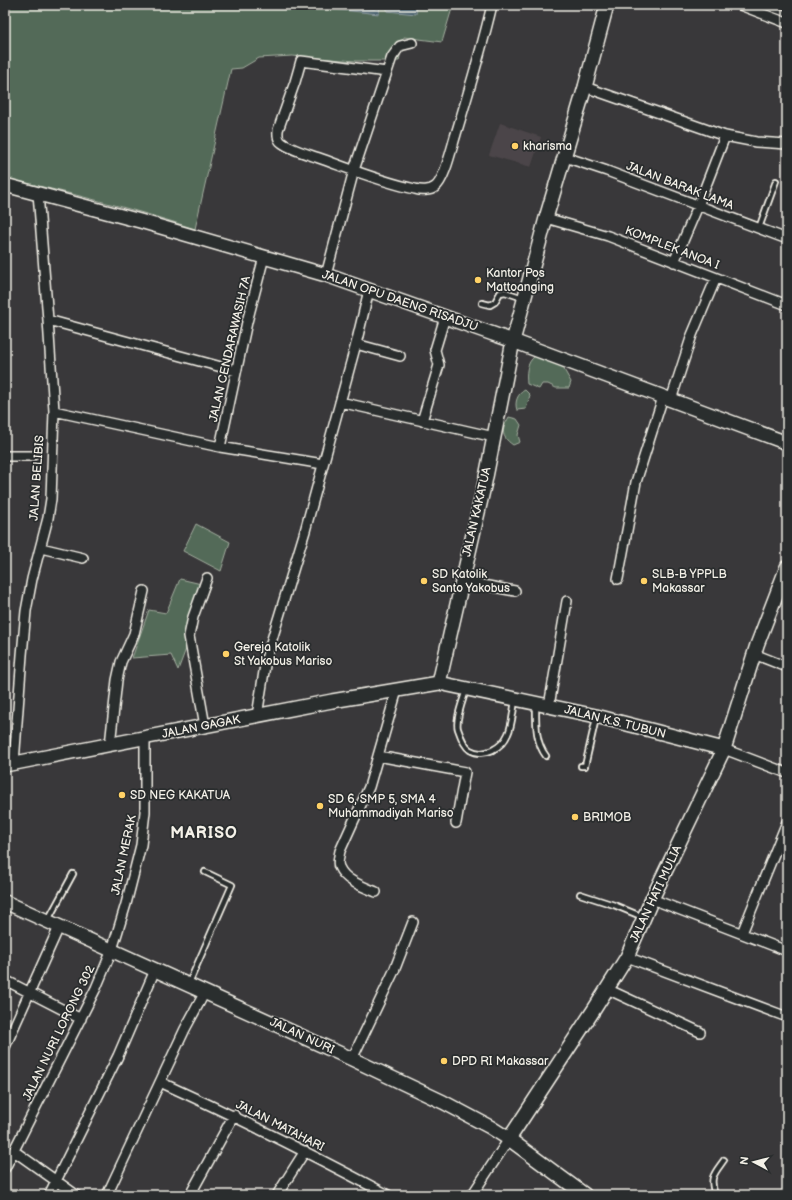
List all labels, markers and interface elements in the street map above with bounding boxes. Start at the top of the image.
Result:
place label: kharisma [523,139,572,154]
marker: kharisma [510,141,520,151]
street label: JALAN BARAK LAMA [624,159,736,214]
street label: KOMPLEK ANOA I [623,223,722,273]
place label: Kantor Pos Mattoanging [486,266,554,295]
street label: JALAN OPU DAENG RISADJU [320,267,480,335]
street label: JALAN CENDARAWASIH 7A [206,274,254,423]
marker: Kantor Pos Mattoanging [473,275,483,285]
street label: JALAN BELIBIS [27,435,47,521]
street label: JALAN KAKATUA [459,465,495,558]
place label: SD Katolik Santo Yakobus [432,567,510,596]
place label: SLB-B YPPLB Makassar [652,567,727,596]
marker: SD Katolik Santo Yakobus [419,576,429,586]
marker: SLB-B YPPLB Makassar [639,576,649,586]
place label: Gereja Katolik St Yakobus Mariso [234,640,332,669]
marker: Gereja Katolik St Yakobus Mariso [221,649,231,659]
street label: JALAN K.S. TUBUN [563,702,667,742]
street label: JALAN GAGAK [161,712,242,742]
place label: SD NEG KAKATUA [130,788,231,803]
marker: SD NEG KAKATUA [117,790,127,800]
place label: SD 6, SMP 5, SMA 4 Muhammadiyah Mariso [328,792,454,821]
marker: SD 6, SMP 5, SMA 4 Muhammadiyah Mariso [315,801,325,811]
place label: BRIMOB [583,810,631,825]
marker: BRIMOB [570,812,580,822]
street label: JALAN MERAK [108,813,140,896]
district label: MARISO [170,824,238,843]
street label: JALAN HATI MULIA [627,842,685,945]
street label: JALAN NURI LORONG 302 [20,963,98,1103]
street label: JALAN NURI [267,1014,337,1058]
place label: DPD RI Makassar [452,1054,549,1069]
marker: DPD RI Makassar [439,1056,449,1066]
street label: JALAN MATAHARI [233,1097,327,1155]
north arrow [734,1142,774,1182]
text: N [738,1156,752,1166]

